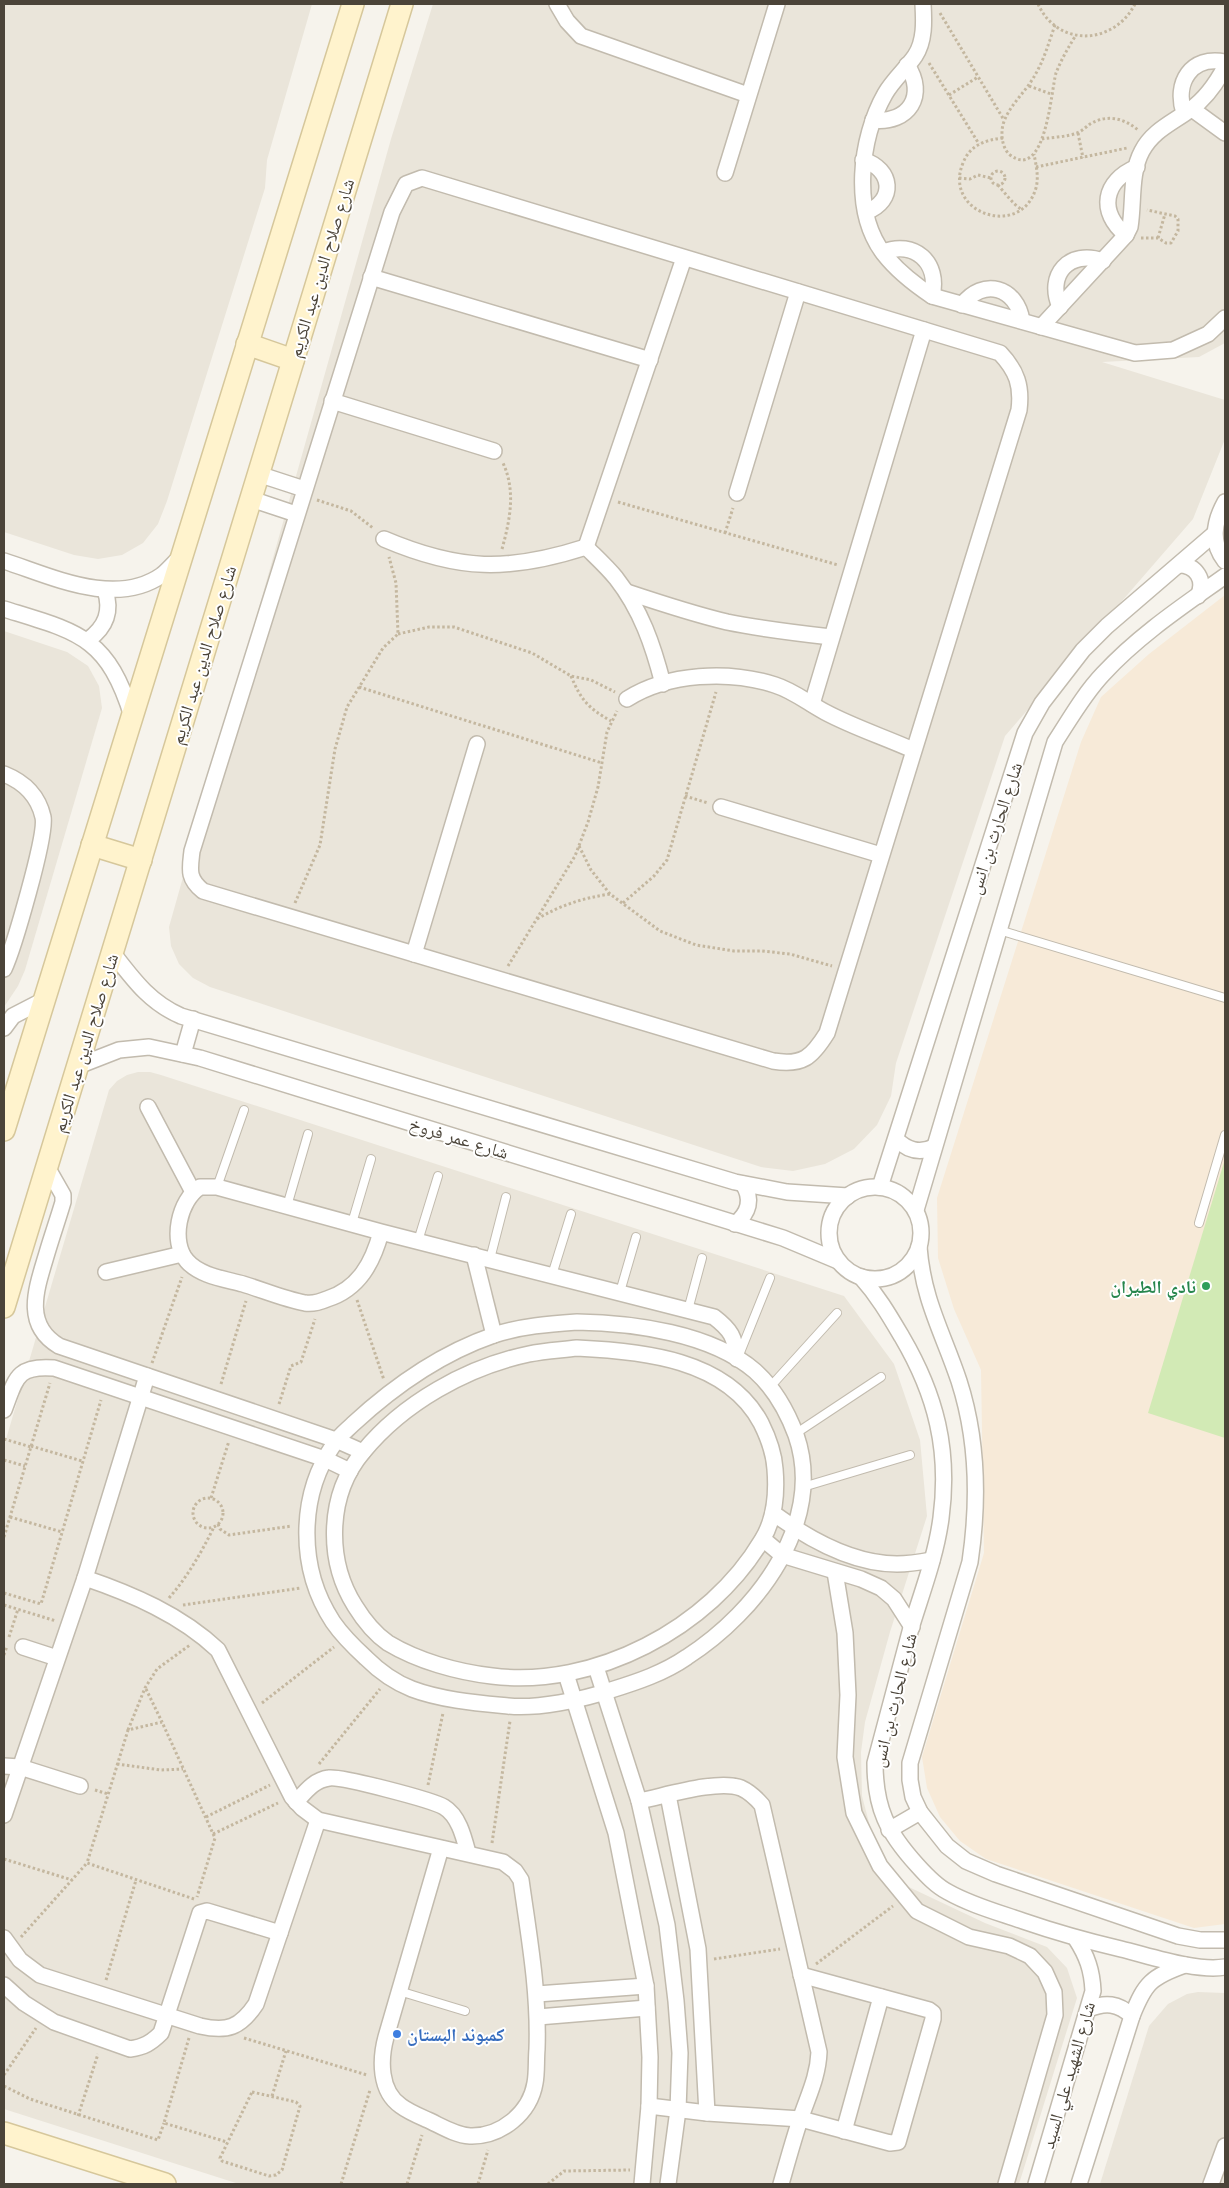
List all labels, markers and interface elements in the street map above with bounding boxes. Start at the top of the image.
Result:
street label: شارع صلاح الدين عبد الكريم [283,176,360,361]
street label: شارع صلاح الدين عبد الكريم [165,563,242,748]
street label: شارع الحارث بن انس [963,759,1027,897]
street label: شارع صلاح الدين عبد الكريم [47,951,124,1136]
street label: شارع عمر فروخ [406,1112,511,1165]
place label: نادي الطيران [1110,1275,1196,1301]
marker: نادي الطيران [1200,1280,1212,1292]
street label: شارع الحارث بن انس [866,1631,922,1769]
street label: شارع الشهيد علي السيد [1036,1999,1103,2152]
place label: كمبوند البستان [407,2023,505,2046]
marker: كمبوند البستان [391,2028,403,2040]

